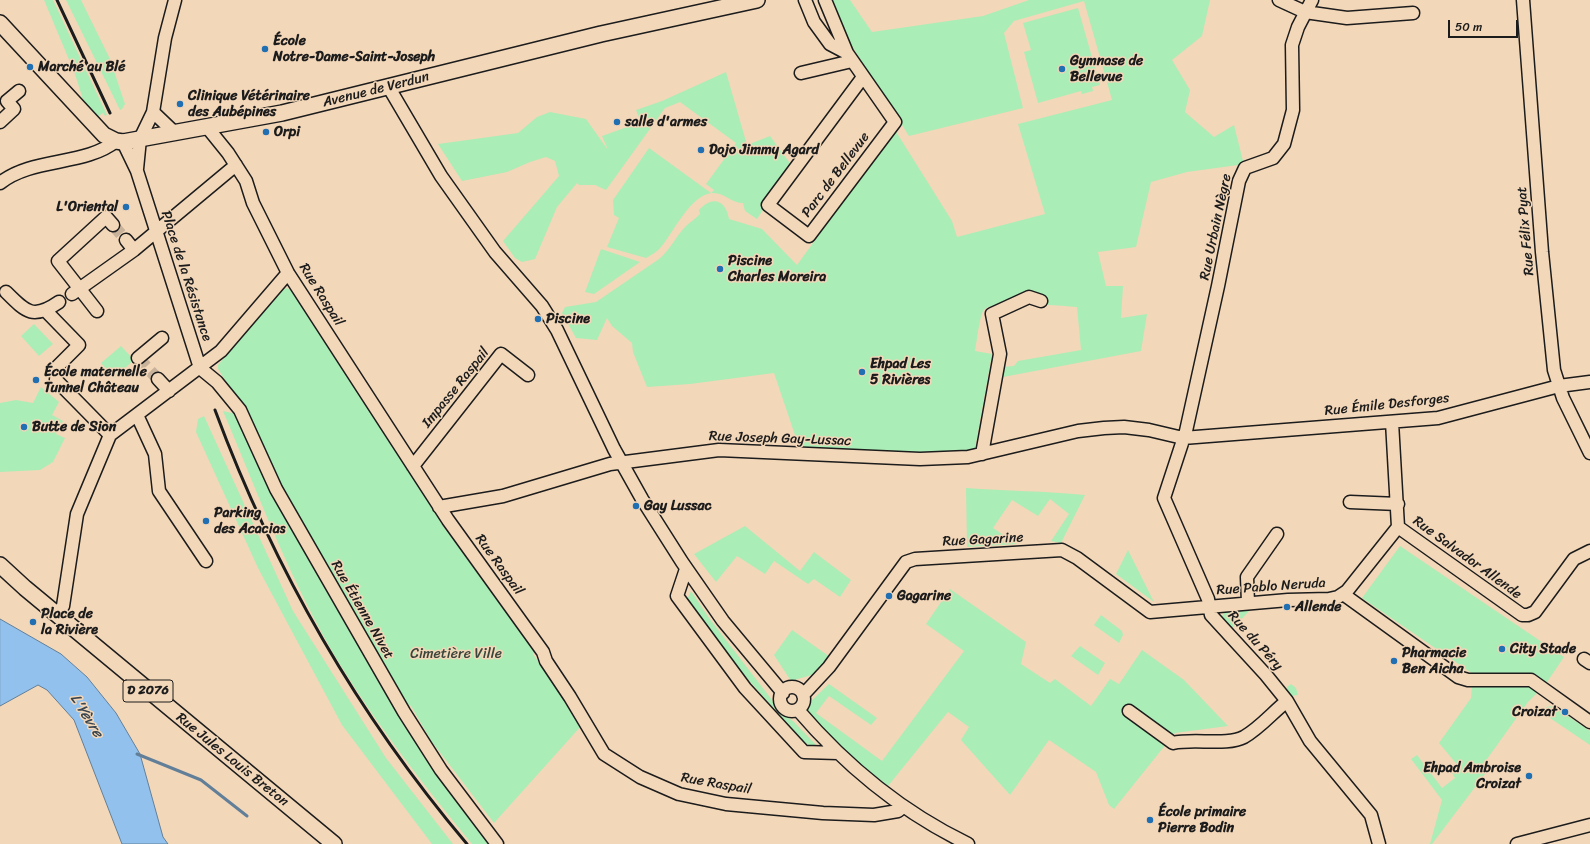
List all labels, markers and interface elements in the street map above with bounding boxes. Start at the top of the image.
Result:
scale bar [1450,12,1520,38]
text: 50 m [1455,16,1482,38]
place label: École Notre-Dame-Saint-Joseph [273,33,435,66]
marker: École Notre-Dame-Saint-Joseph [260,44,270,54]
place label: Gymnase de Bellevue [1070,53,1143,86]
place label: Marché au Blé [38,59,126,75]
marker: Marché au Blé [25,62,35,72]
marker: Gymnase de Bellevue [1057,64,1067,74]
street label: Avenue de Verdun [321,69,431,111]
place label: Clinique Vétérinaire des Aubépines [188,88,310,120]
marker: Clinique Vétérinaire des Aubépines [175,99,185,109]
place label: salle d'armes [625,114,707,130]
marker: salle d'armes [612,117,622,127]
place label: Orpi [274,124,300,140]
marker: Orpi [261,127,271,137]
street label: Parc de Bellevue [798,129,874,221]
place label: Dojo Jimmy Agard [709,142,819,158]
marker: Dojo Jimmy Agard [696,145,706,155]
street label: Rue Urbain Nègre [1197,172,1235,282]
street label: Rue Félix Pyat [1514,186,1538,276]
place label: L'Oriental [56,199,118,215]
marker: L'Oriental [121,202,131,212]
street label: Place de la Résistance [157,208,215,344]
place label: Piscine Charles Moreira [728,253,826,286]
street label: Rue Raspail [295,260,347,330]
marker: Piscine Charles Moreira [715,264,725,274]
place label: Piscine [546,311,590,327]
marker: Piscine [533,314,543,324]
street label: Impasse Raspail [419,345,493,431]
place label: Ehpad Les 5 Rivières [870,356,931,388]
place label: École maternelle Tunnel Château [44,364,147,396]
marker: Ehpad Les 5 Rivières [857,367,867,377]
marker: École maternelle Tunnel Château [31,375,41,385]
street label: Rue Émile Desforges [1324,390,1450,420]
place label: Butte de Sion [32,419,116,435]
marker: Butte de Sion [19,422,29,432]
street label: Rue Joseph Gay-Lussac [709,428,851,450]
place label: Gay Lussac [644,498,712,514]
marker: Gay Lussac [631,501,641,511]
place label: Parking des Acacias [214,505,285,538]
street label: Rue Salvador Allende [1409,513,1525,603]
marker: Parking des Acacias [201,516,211,526]
street label: Rue Gagarine [942,529,1024,551]
street label: Rue Raspail [471,531,527,599]
street label: Rue Étienne Nivet [327,558,397,662]
street label: Rue Pablo Neruda [1216,575,1326,599]
place label: Gagarine [897,588,951,604]
marker: Gagarine [884,591,894,601]
place label: Allende [1295,599,1342,615]
marker: Allende [1282,602,1292,612]
place label: Place de la Rivière [41,606,98,638]
street label: Rue du Péry [1224,608,1286,674]
marker: Place de la Rivière [28,617,38,627]
place label: City Stade [1510,641,1576,657]
marker: City Stade [1497,644,1507,654]
place label: Pharmacie Ben Aicha [1402,645,1466,678]
park label: Cimetière Ville [410,646,502,662]
marker: Pharmacie Ben Aicha [1389,656,1399,666]
road number: D 2076 [123,680,173,702]
water label: L'Yèvre [66,691,106,741]
place label: Croizat [1512,704,1557,720]
marker: Croizat [1560,707,1570,717]
street label: Rue Jules Louis Breton [172,709,292,811]
place label: Ehpad Ambroise Croizat [1423,760,1521,792]
street label: Rue Raspail [680,770,752,798]
marker: Ehpad Ambroise Croizat [1524,771,1534,781]
place label: École primaire Pierre Bodin [1158,804,1246,836]
marker: École primaire Pierre Bodin [1145,815,1155,825]

